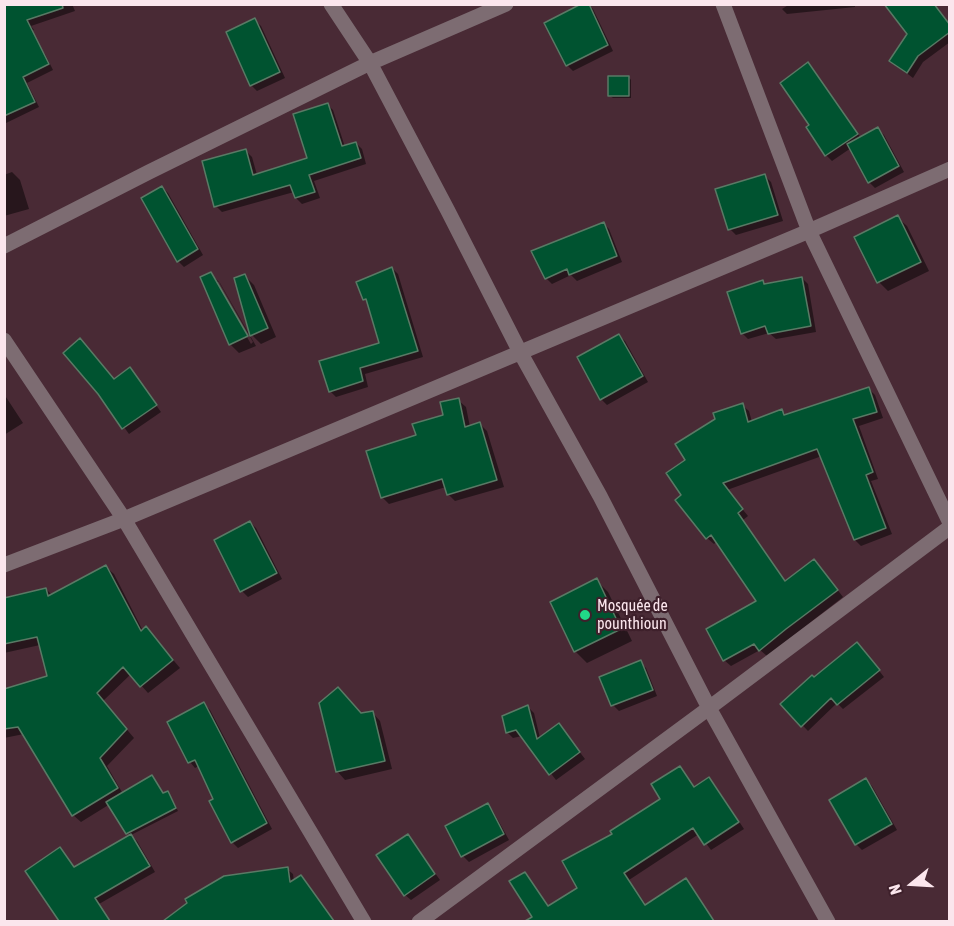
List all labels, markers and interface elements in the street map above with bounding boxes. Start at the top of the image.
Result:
place label: Mosquée de pounthioun [597,596,668,634]
marker: Mosquée de pounthioun [578,608,592,622]
north arrow [882,854,942,914]
text: N [885,882,905,897]

